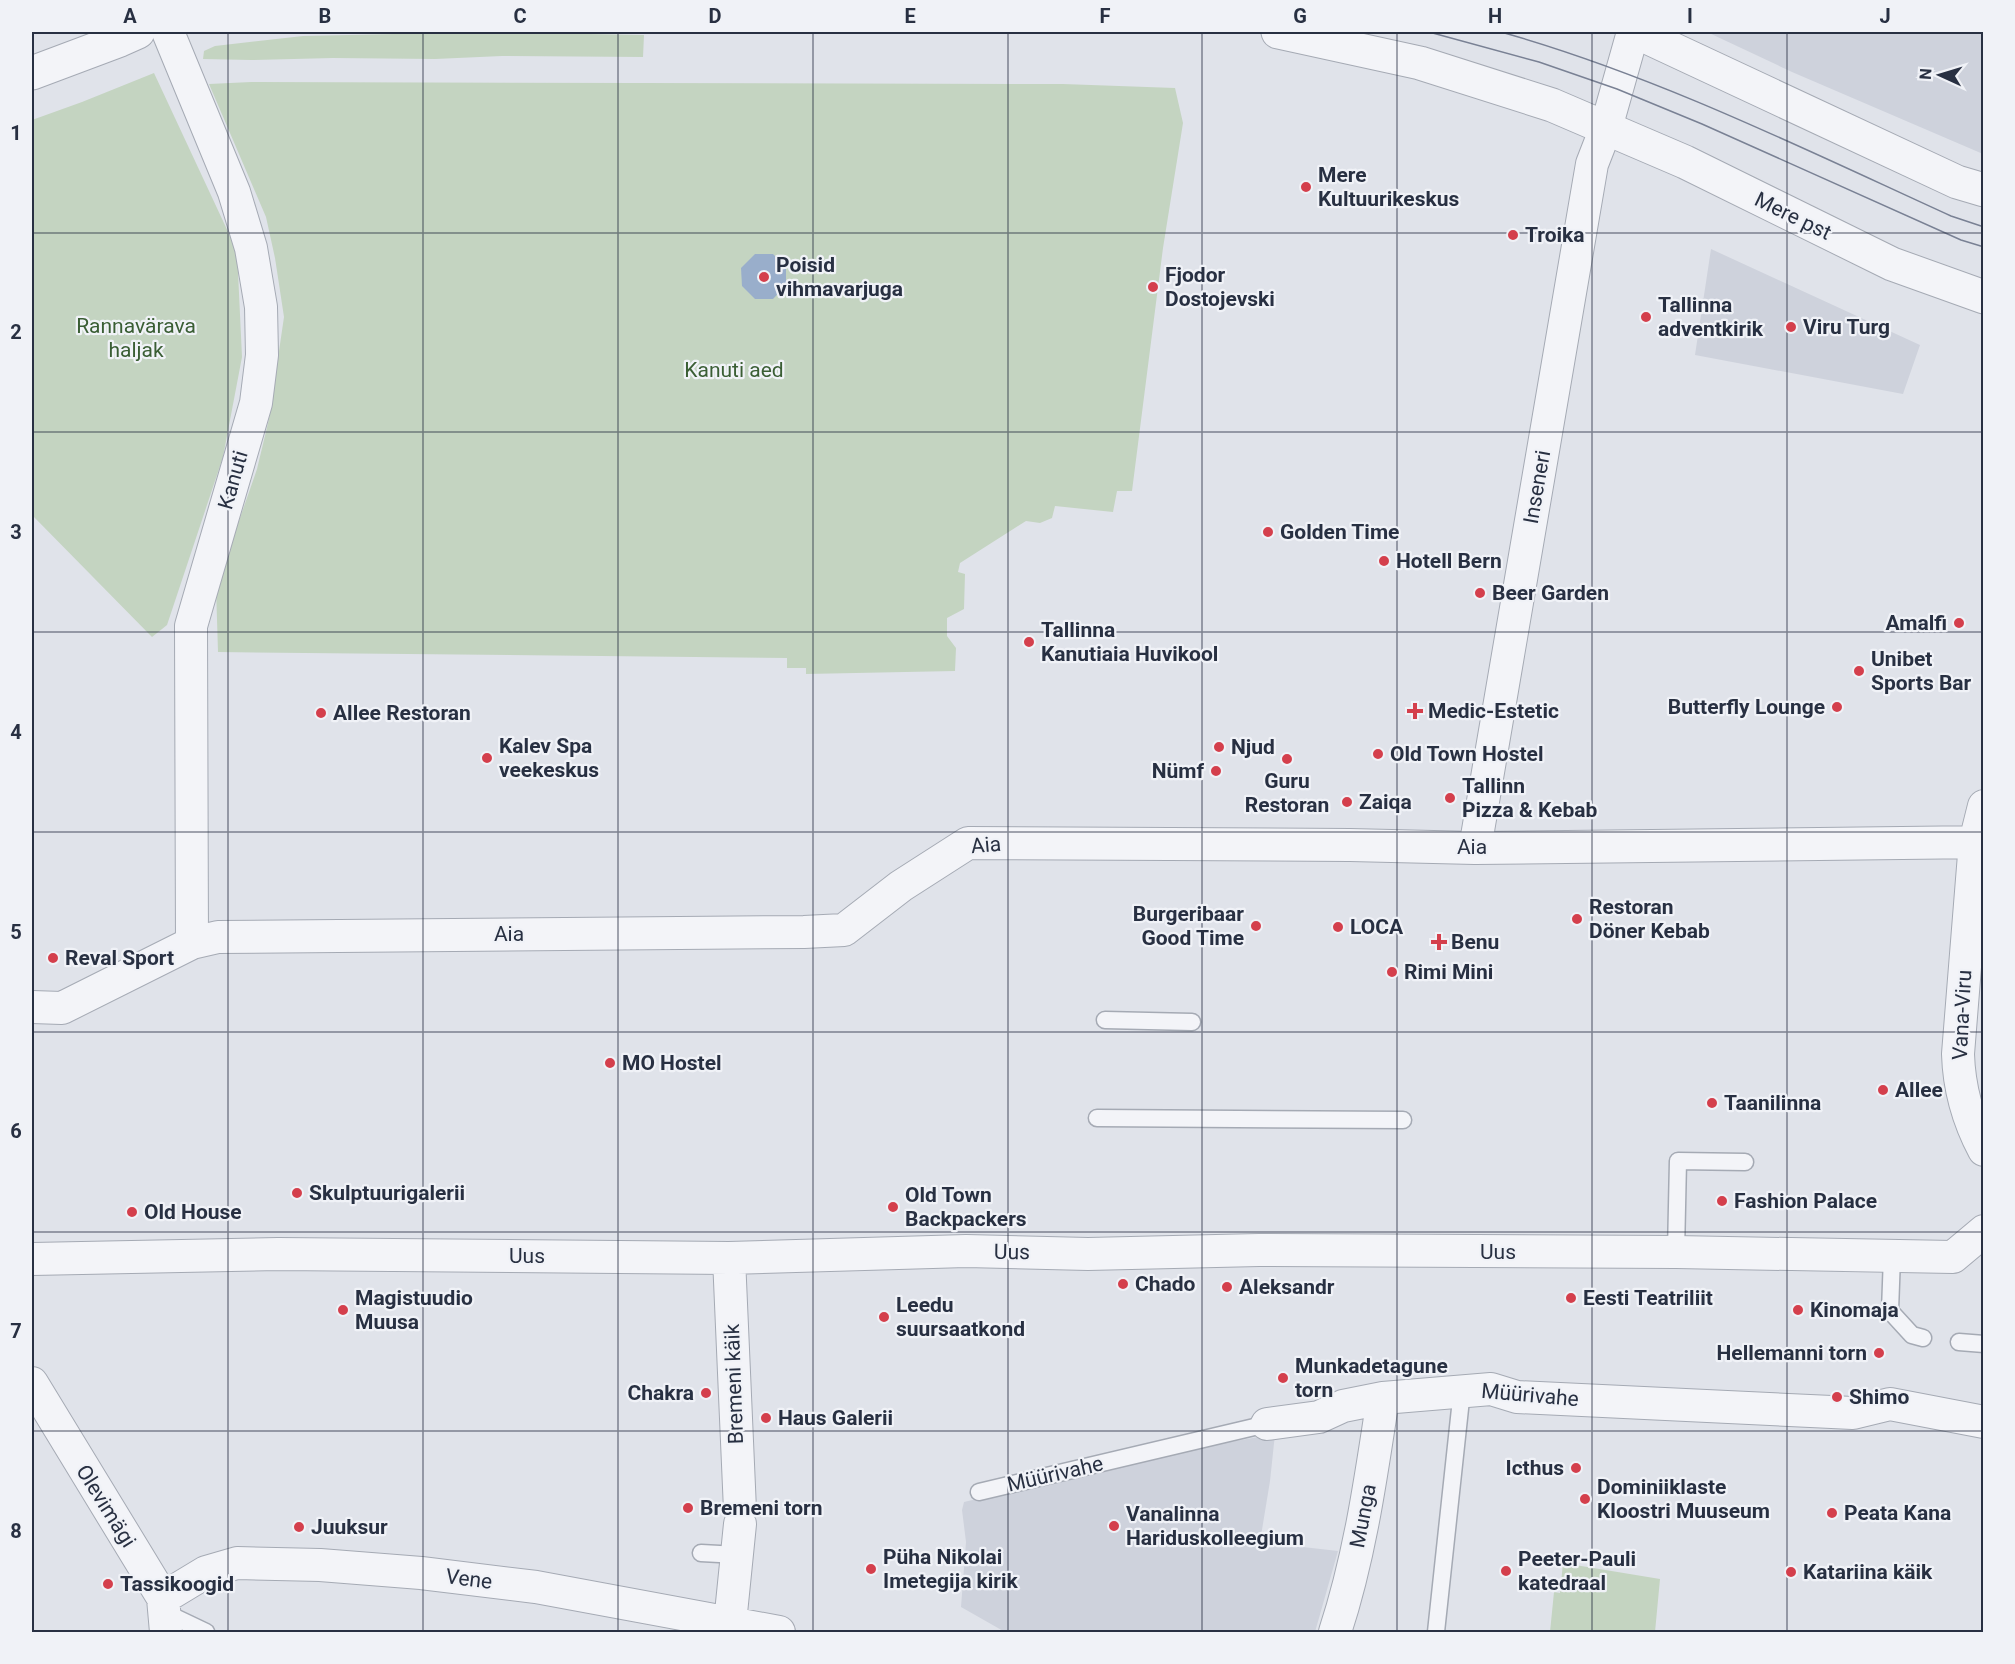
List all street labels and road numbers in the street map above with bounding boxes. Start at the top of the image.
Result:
street label: Mere pst [1751,187,1835,245]
street label: Kanuti [213,448,253,512]
street label: Inseneri [1519,448,1555,526]
street label: Aia [970,832,1002,858]
street label: Aia [1457,835,1487,859]
street label: Aia [494,922,524,946]
street label: Vana-Viru [1948,969,1976,1061]
street label: Uus [994,1240,1030,1264]
street label: Uus [1480,1240,1516,1264]
street label: Uus [509,1244,545,1268]
street label: Bremeni käik [720,1323,748,1445]
street label: Müürivahe [1480,1379,1580,1411]
street label: Müürivahe [1005,1451,1105,1497]
street label: Olevimägi [71,1460,141,1552]
street label: Munga [1345,1482,1381,1550]
street label: Vene [444,1564,494,1594]

